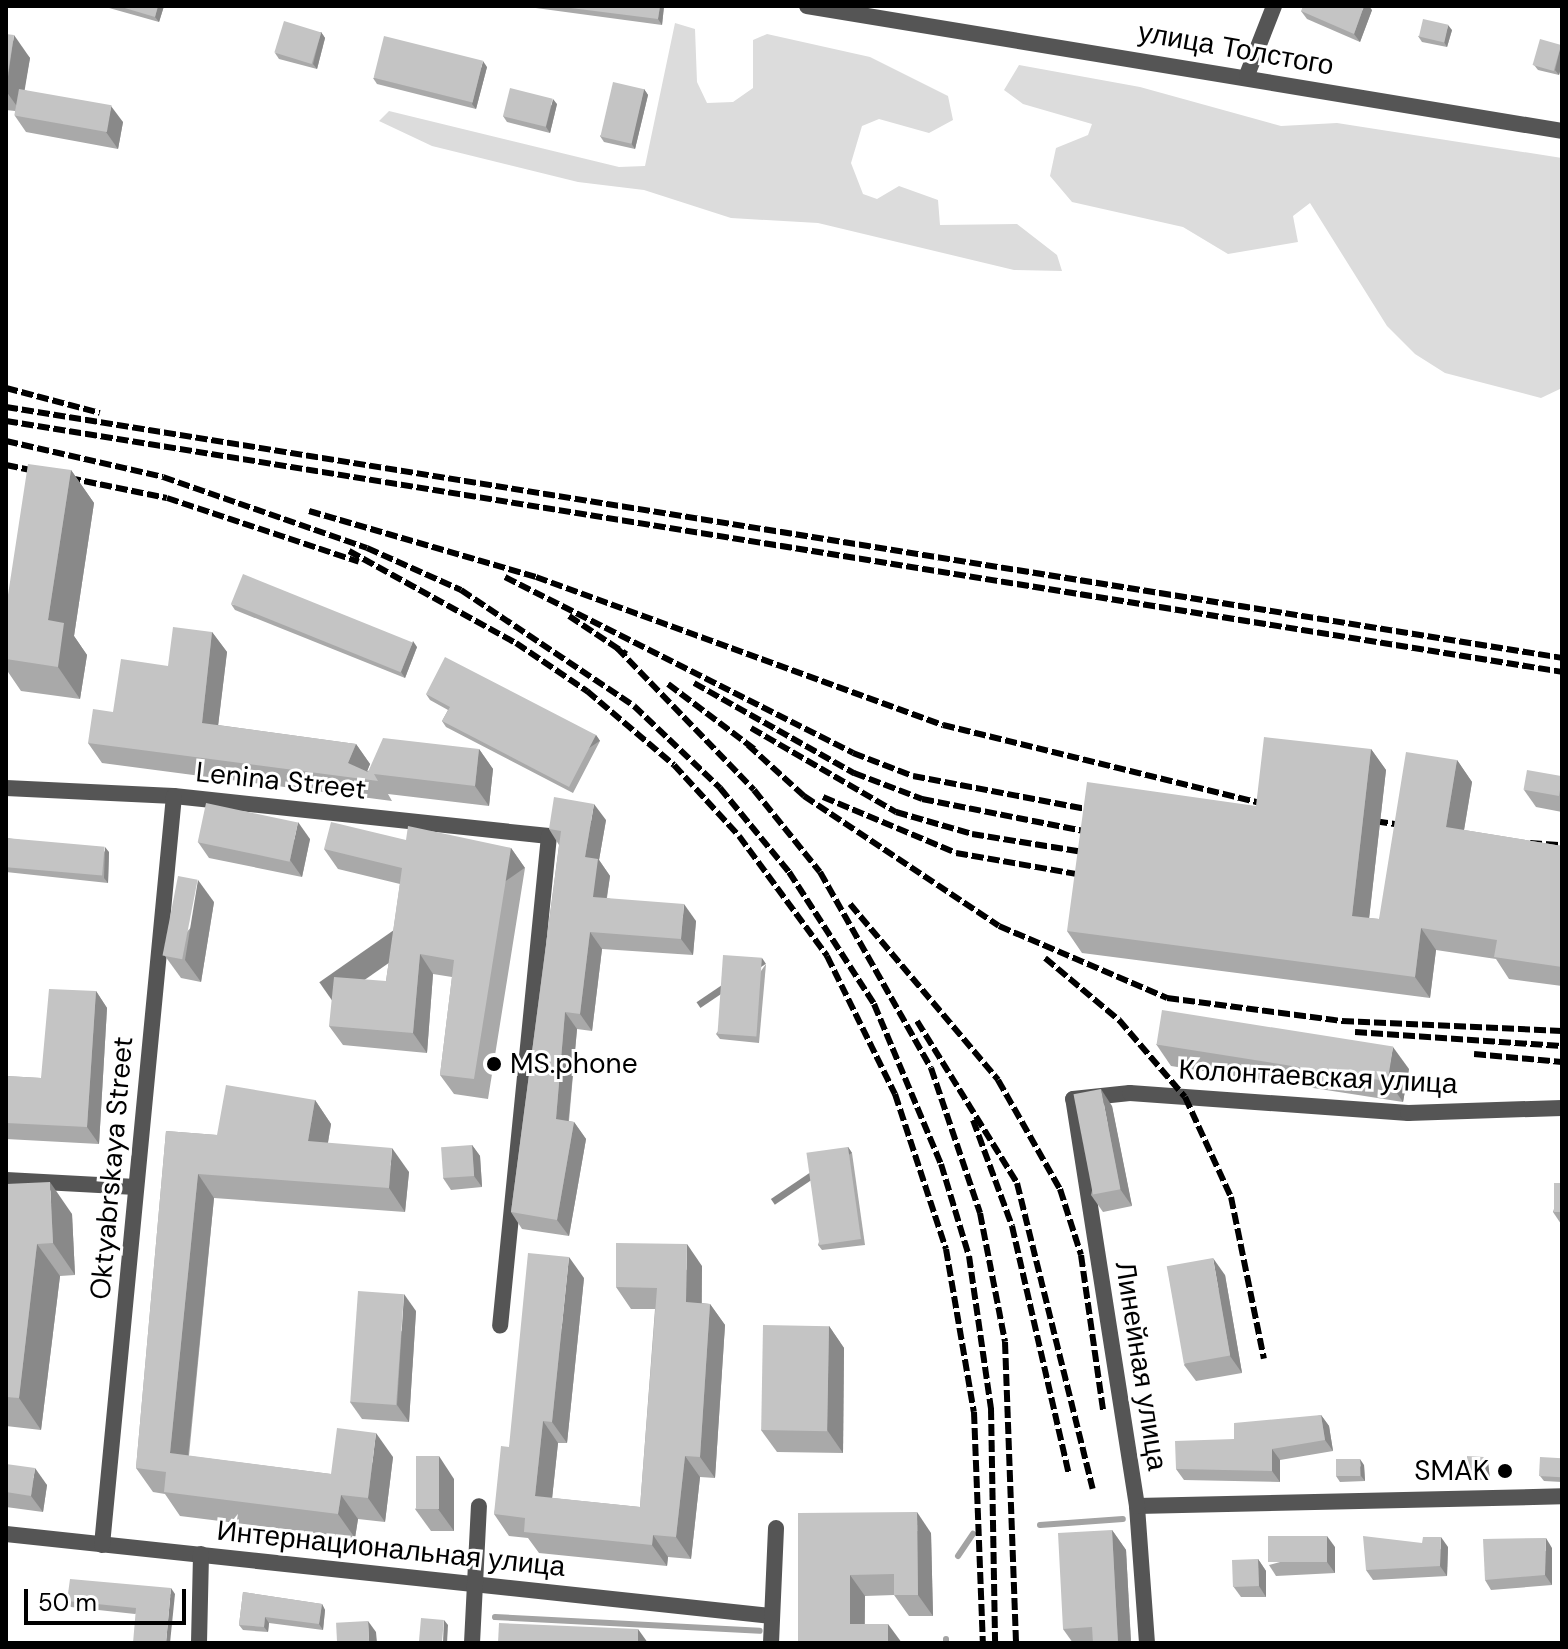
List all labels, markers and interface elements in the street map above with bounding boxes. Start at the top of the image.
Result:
street label: улица Толстого [1136,15,1336,83]
street label: Lenina Street [194,755,368,807]
street label: Oktyabrskaya Street [84,1035,140,1301]
place label: MS.phone [510,1047,638,1081]
street label: Колонтаевская улица [1178,1053,1458,1101]
marker: MS.phone [485,1055,503,1073]
street label: Линейная улица [1108,1259,1174,1473]
place label: SMAK [1414,1454,1489,1488]
marker: SMAK [1496,1462,1514,1480]
street label: Интернациональная улица [215,1514,567,1584]
scale bar [28,1573,190,1623]
text: 50 m [38,1587,97,1618]

